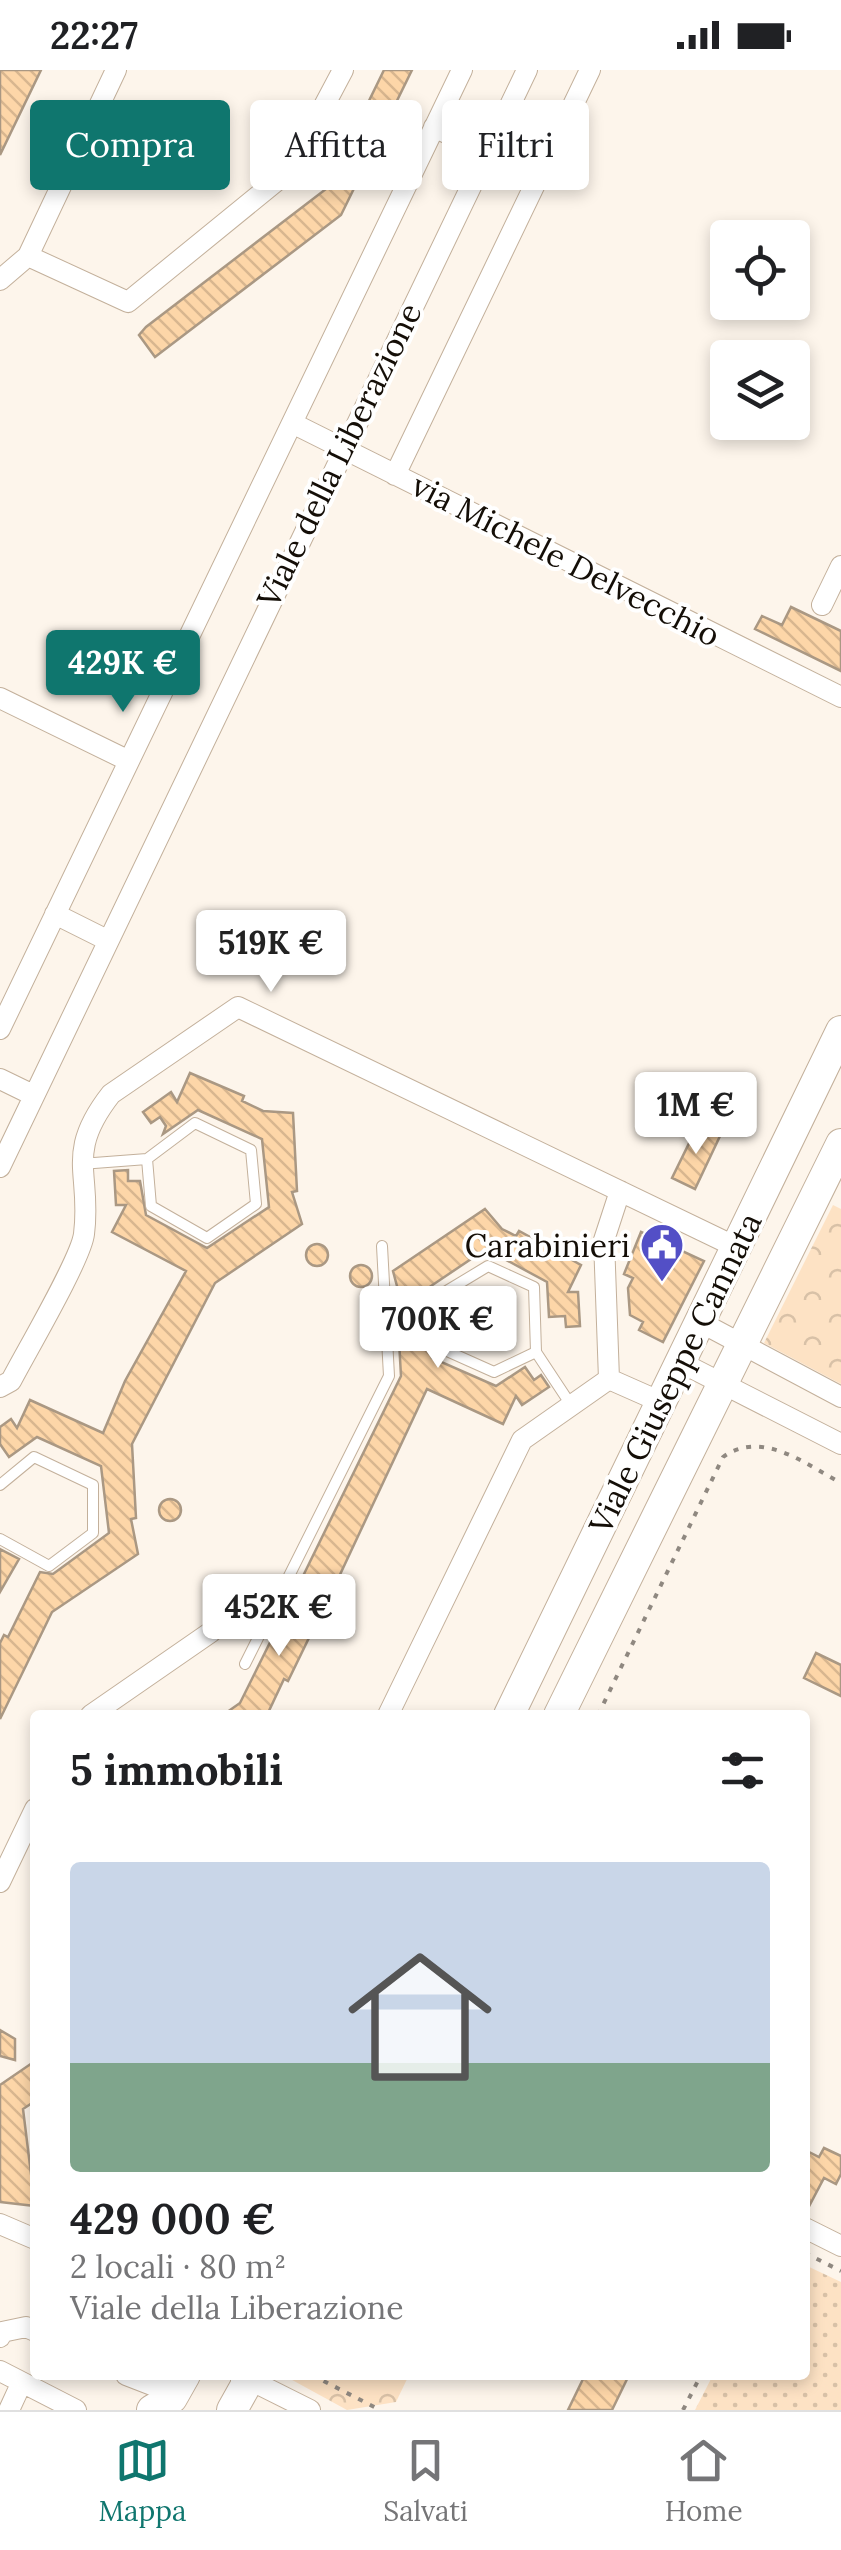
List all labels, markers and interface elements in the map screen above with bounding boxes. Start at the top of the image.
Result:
text: 22:27 [50,11,138,59]
chip: Compra [30,100,230,190]
chip: Affitta [250,100,422,190]
chip: Filtri [442,100,589,190]
map controls [710,220,810,440]
button: locate [710,220,810,320]
street label: Viale della Liberazione [247,296,431,615]
button: layers [710,340,810,440]
street label: via Michele Delvecchio [405,465,727,655]
pin: 429K € [42,630,204,715]
text: 429K € [68,642,178,683]
pin: 519K € [190,910,352,995]
text: 519K € [218,922,324,963]
pin: 1M € [637,1072,755,1157]
text: 1M € [657,1084,735,1125]
street label: Viale Giuseppe Cannata [579,1206,771,1541]
public building icon: Carabinieri [639,1222,685,1283]
place label: Carabinieri [465,1225,630,1266]
pin: 700K € [357,1286,519,1371]
text: 700K € [382,1298,494,1339]
pin: 452K € [198,1574,360,1659]
text: 452K € [225,1586,333,1627]
text: 5 immobili [70,1743,283,1797]
icon: filters [715,1743,770,1798]
icon: home [330,1927,510,2107]
text: 429 000 € [70,2192,276,2246]
text: 2 locali · 80 m² [70,2246,286,2287]
text: Viale della Liberazione [70,2287,404,2328]
tab: Mappa [98,2433,186,2529]
tab: Salvati [383,2433,468,2529]
tab: Home [665,2433,743,2529]

